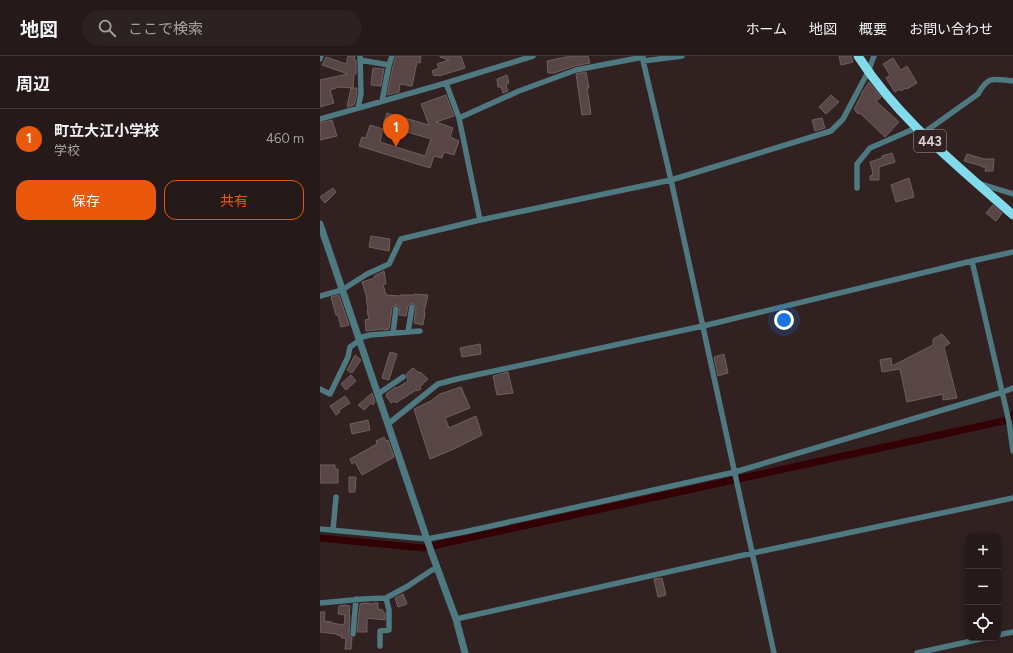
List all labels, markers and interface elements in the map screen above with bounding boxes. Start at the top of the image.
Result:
search box [82,10,362,46]
icon: search [96,17,118,39]
text: 地図 [20,18,58,41]
text: ここで検索 [128,20,203,38]
text: ホーム [745,21,787,38]
text: 地図 [809,21,837,38]
text: 概要 [859,21,887,38]
text: お問い合わせ [909,21,993,38]
text: 周辺 [16,74,50,94]
pin: 1 [383,114,409,147]
text: 町立大江小学校 [54,122,159,140]
road number: 443 [914,130,946,152]
text: 1 [26,131,32,146]
text: 460 m [266,131,304,146]
text: 学校 [54,143,80,158]
button: 保存 [16,180,156,220]
button: 共有 [164,180,304,220]
your location [774,310,794,330]
map controls [965,533,1001,641]
button: + [965,533,1001,569]
button: − [965,569,1001,605]
button: locate [965,605,1001,641]

